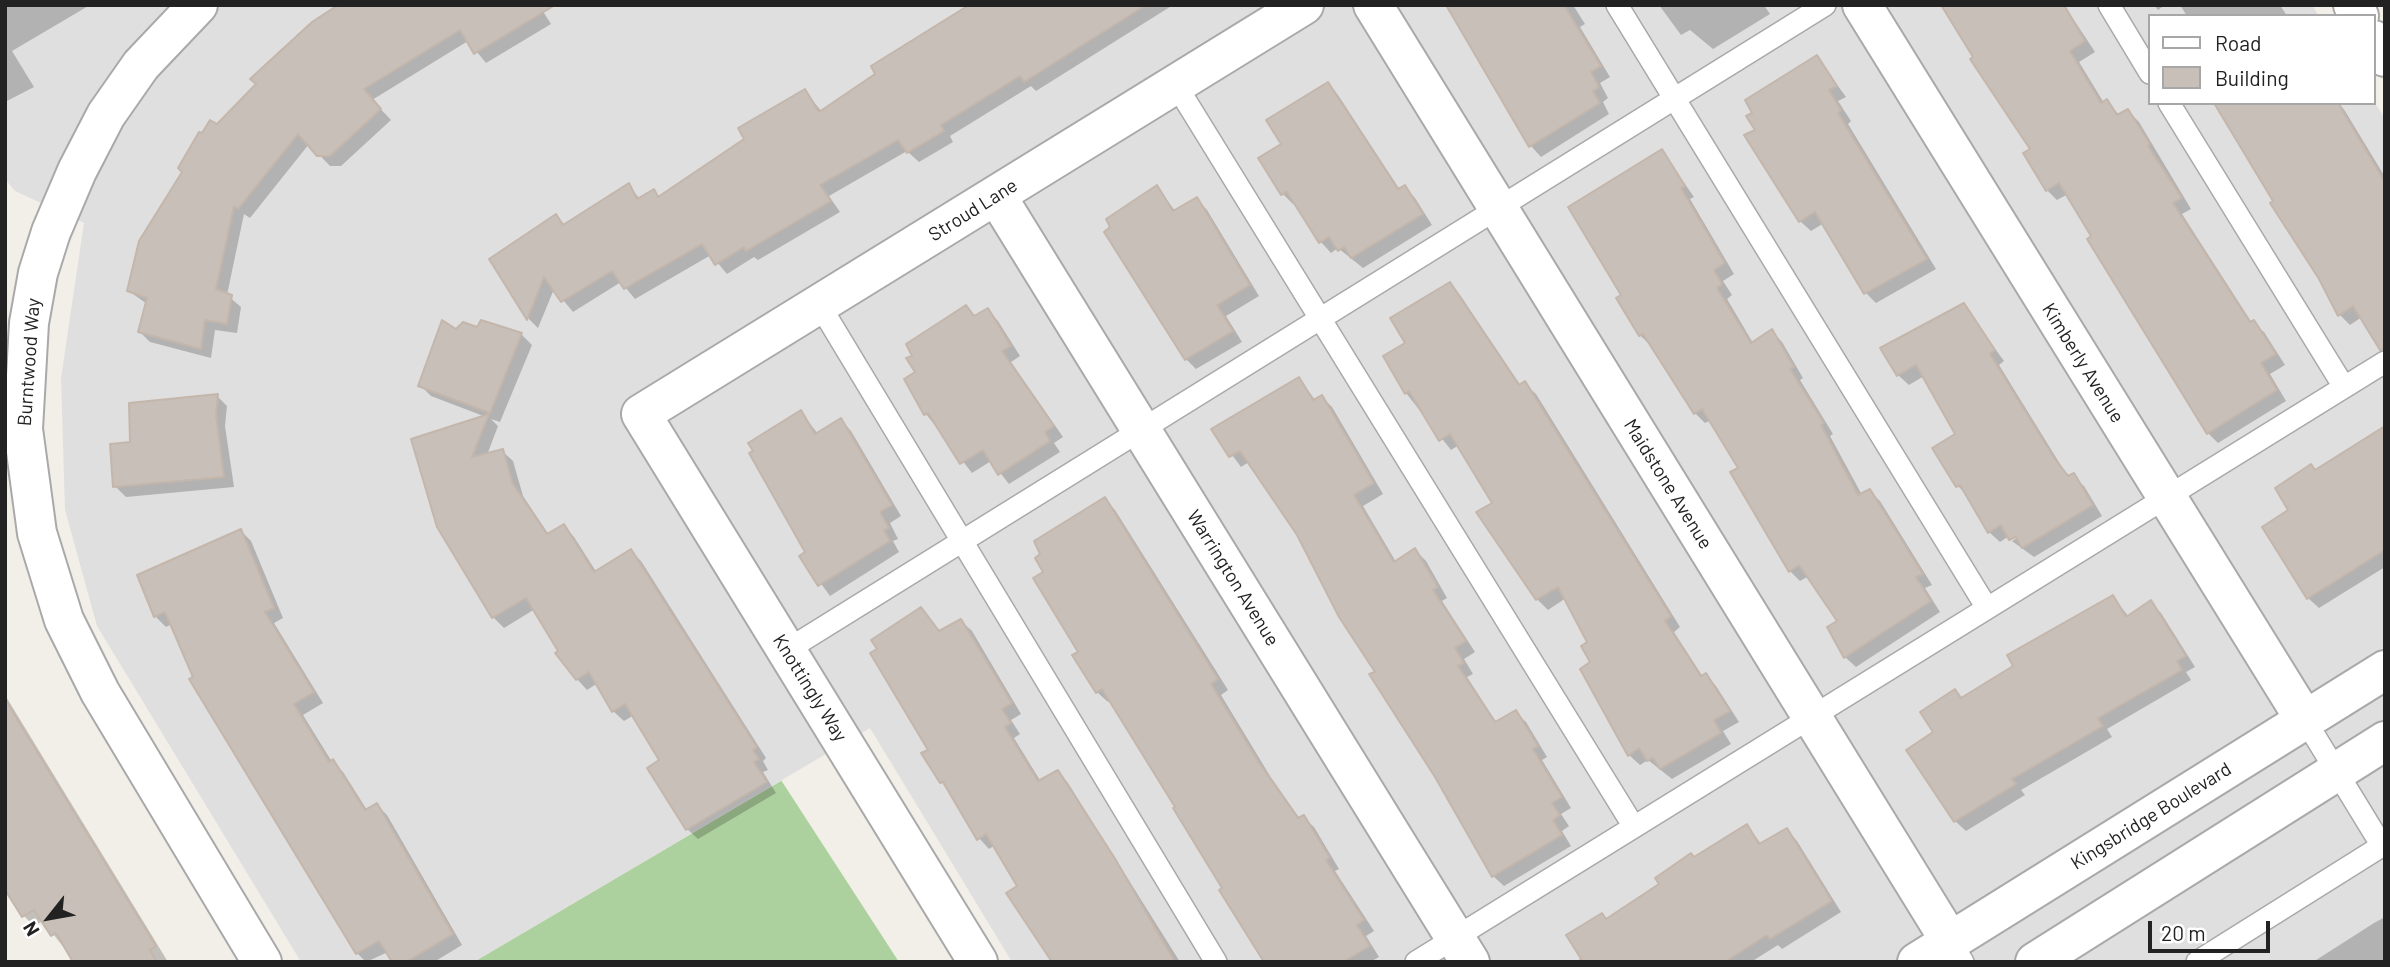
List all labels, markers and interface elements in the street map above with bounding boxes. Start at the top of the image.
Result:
legend [2148,14,2376,105]
text: Road [2215,30,2261,55]
text: Building [2215,65,2289,90]
street label: Stroud Lane [924,174,1022,246]
street label: Burntwood Way [13,297,45,427]
street label: Kimberly Avenue [2037,299,2129,427]
street label: Maidstone Avenue [1619,415,1717,553]
street label: Warrington Avenue [1182,506,1284,650]
street label: Knottingly Way [768,630,852,746]
street label: Kingsbridge Boulevard [2067,757,2235,875]
north arrow [14,883,84,953]
scale bar [2152,908,2274,952]
text: N [17,918,44,940]
text: 20 m [2161,920,2206,945]

